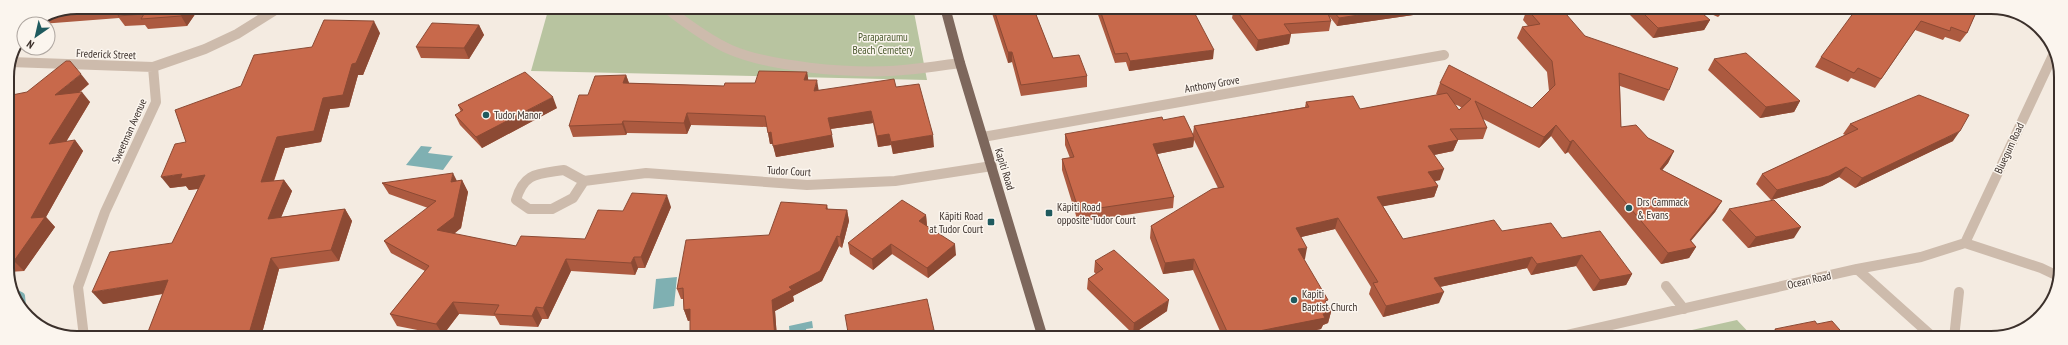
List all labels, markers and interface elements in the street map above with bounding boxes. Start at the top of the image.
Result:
north arrow [16,16,56,56]
park label: Paraparaumu Beach Cemetery [853,30,914,57]
text: N [24,37,37,52]
street label: Frederick Street [76,46,136,62]
street label: Anthony Grove [1183,72,1241,96]
street label: Sweetman Avenue [108,96,150,166]
place label: Tudor Manor [494,108,542,122]
marker: Tudor Manor [481,110,491,120]
street label: Bluegum Road [1991,120,2027,176]
street label: Kapiti Road [992,146,1018,192]
street label: Tudor Court [767,163,811,179]
place label: Drs Cammack & Evans [1637,195,1689,222]
place label: Kāpiti Road opposite Tudor Court [1057,200,1136,227]
marker: Drs Cammack & Evans [1624,203,1634,213]
marker: Kāpiti Road opposite Tudor Court [1044,208,1054,218]
place label: Kāpiti Road at Tudor Court [929,209,983,236]
marker: Kāpiti Road at Tudor Court [986,217,996,227]
street label: Ocean Road [1786,268,1833,292]
place label: Kapiti Baptist Church [1302,287,1357,314]
marker: Kapiti Baptist Church [1289,295,1299,305]

